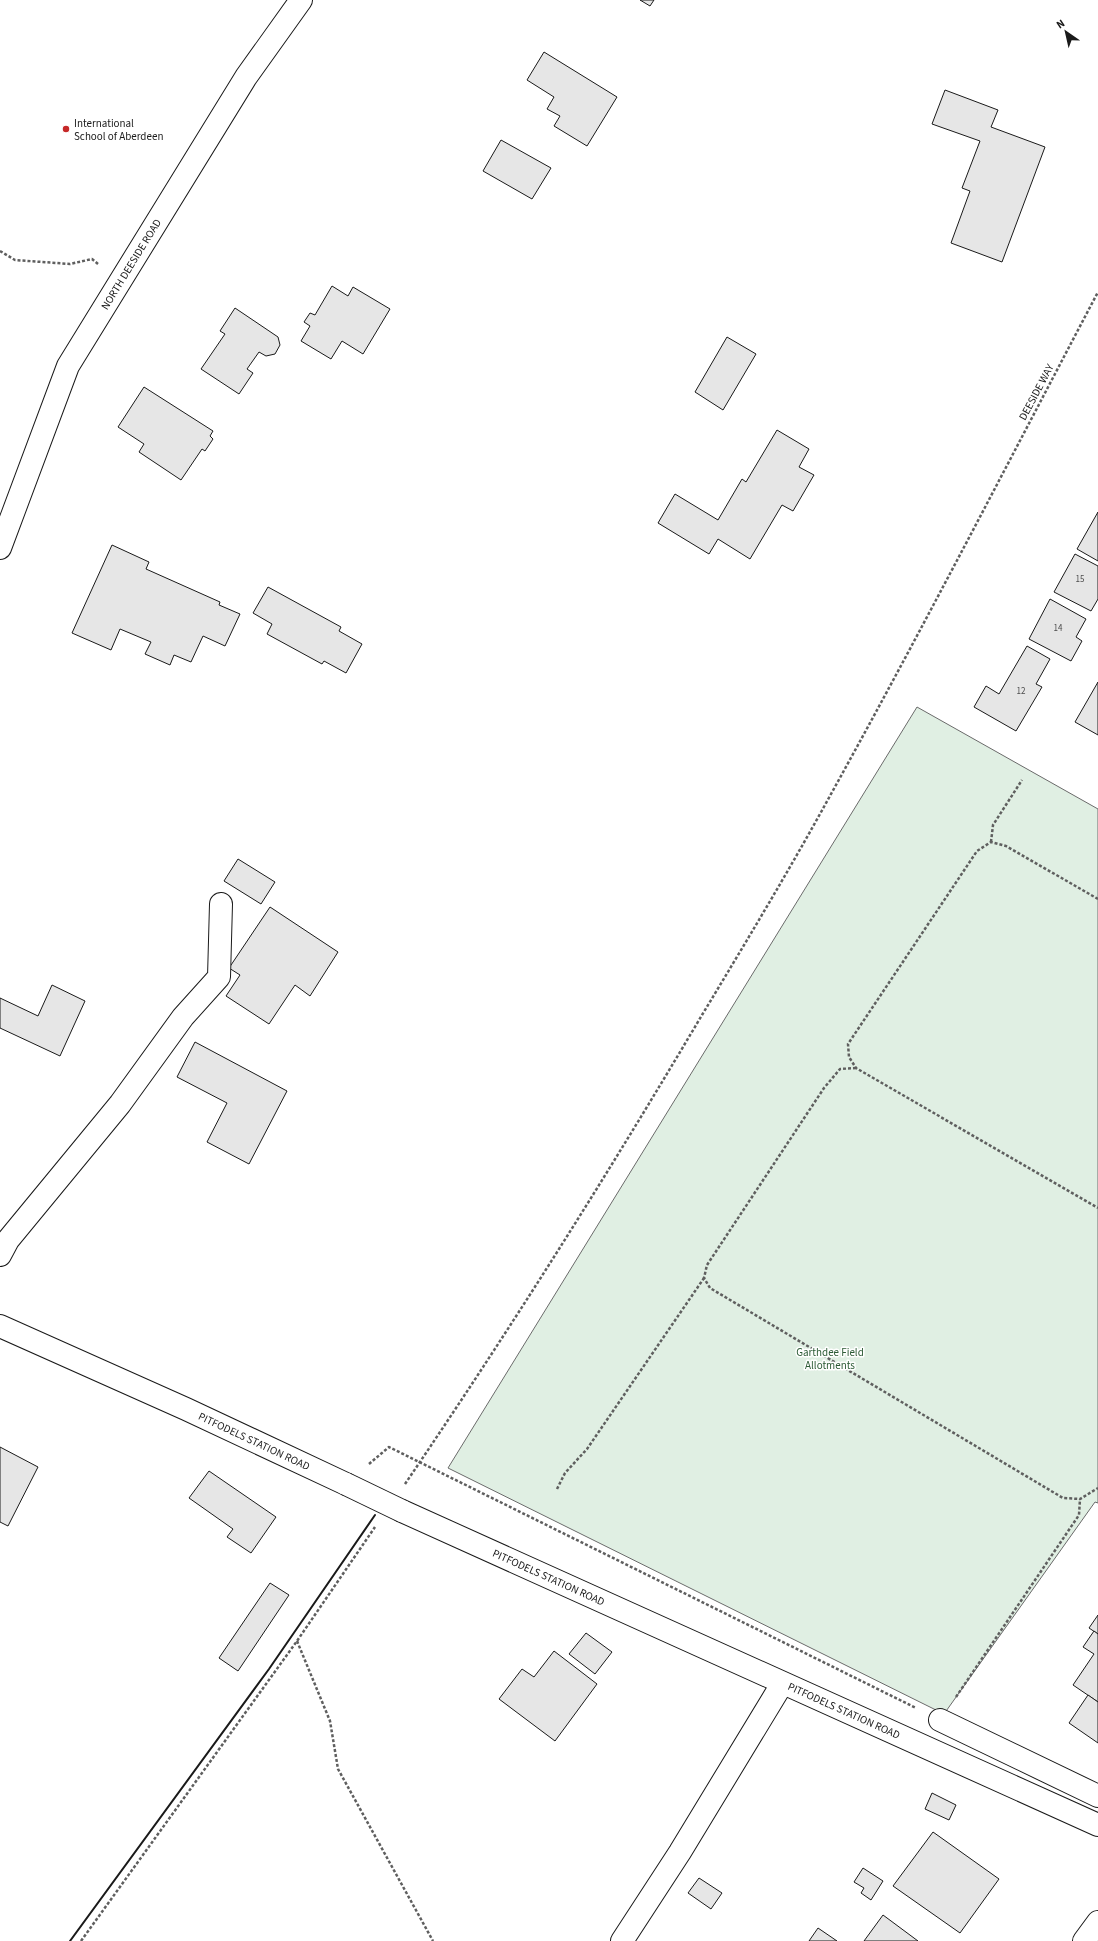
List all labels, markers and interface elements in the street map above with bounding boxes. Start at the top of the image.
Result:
north arrow [1046,12,1086,52]
text: N [1053,16,1068,32]
place label: International School of Aberdeen [74,116,163,144]
marker: International School of Aberdeen [61,124,71,134]
street label: NORTH DEESIDE ROAD [98,216,165,313]
street label: DEESIDE WAY [1015,361,1058,423]
house number: 15 [1076,573,1085,586]
house number: 14 [1054,622,1063,635]
house number: 12 [1017,685,1026,698]
park label: Garthdee Field Allotments [796,1345,864,1373]
street label: PITFODELS STATION ROAD [196,1409,312,1474]
street label: PITFODELS STATION ROAD [490,1546,607,1610]
street label: PITFODELS STATION ROAD [785,1679,903,1743]

